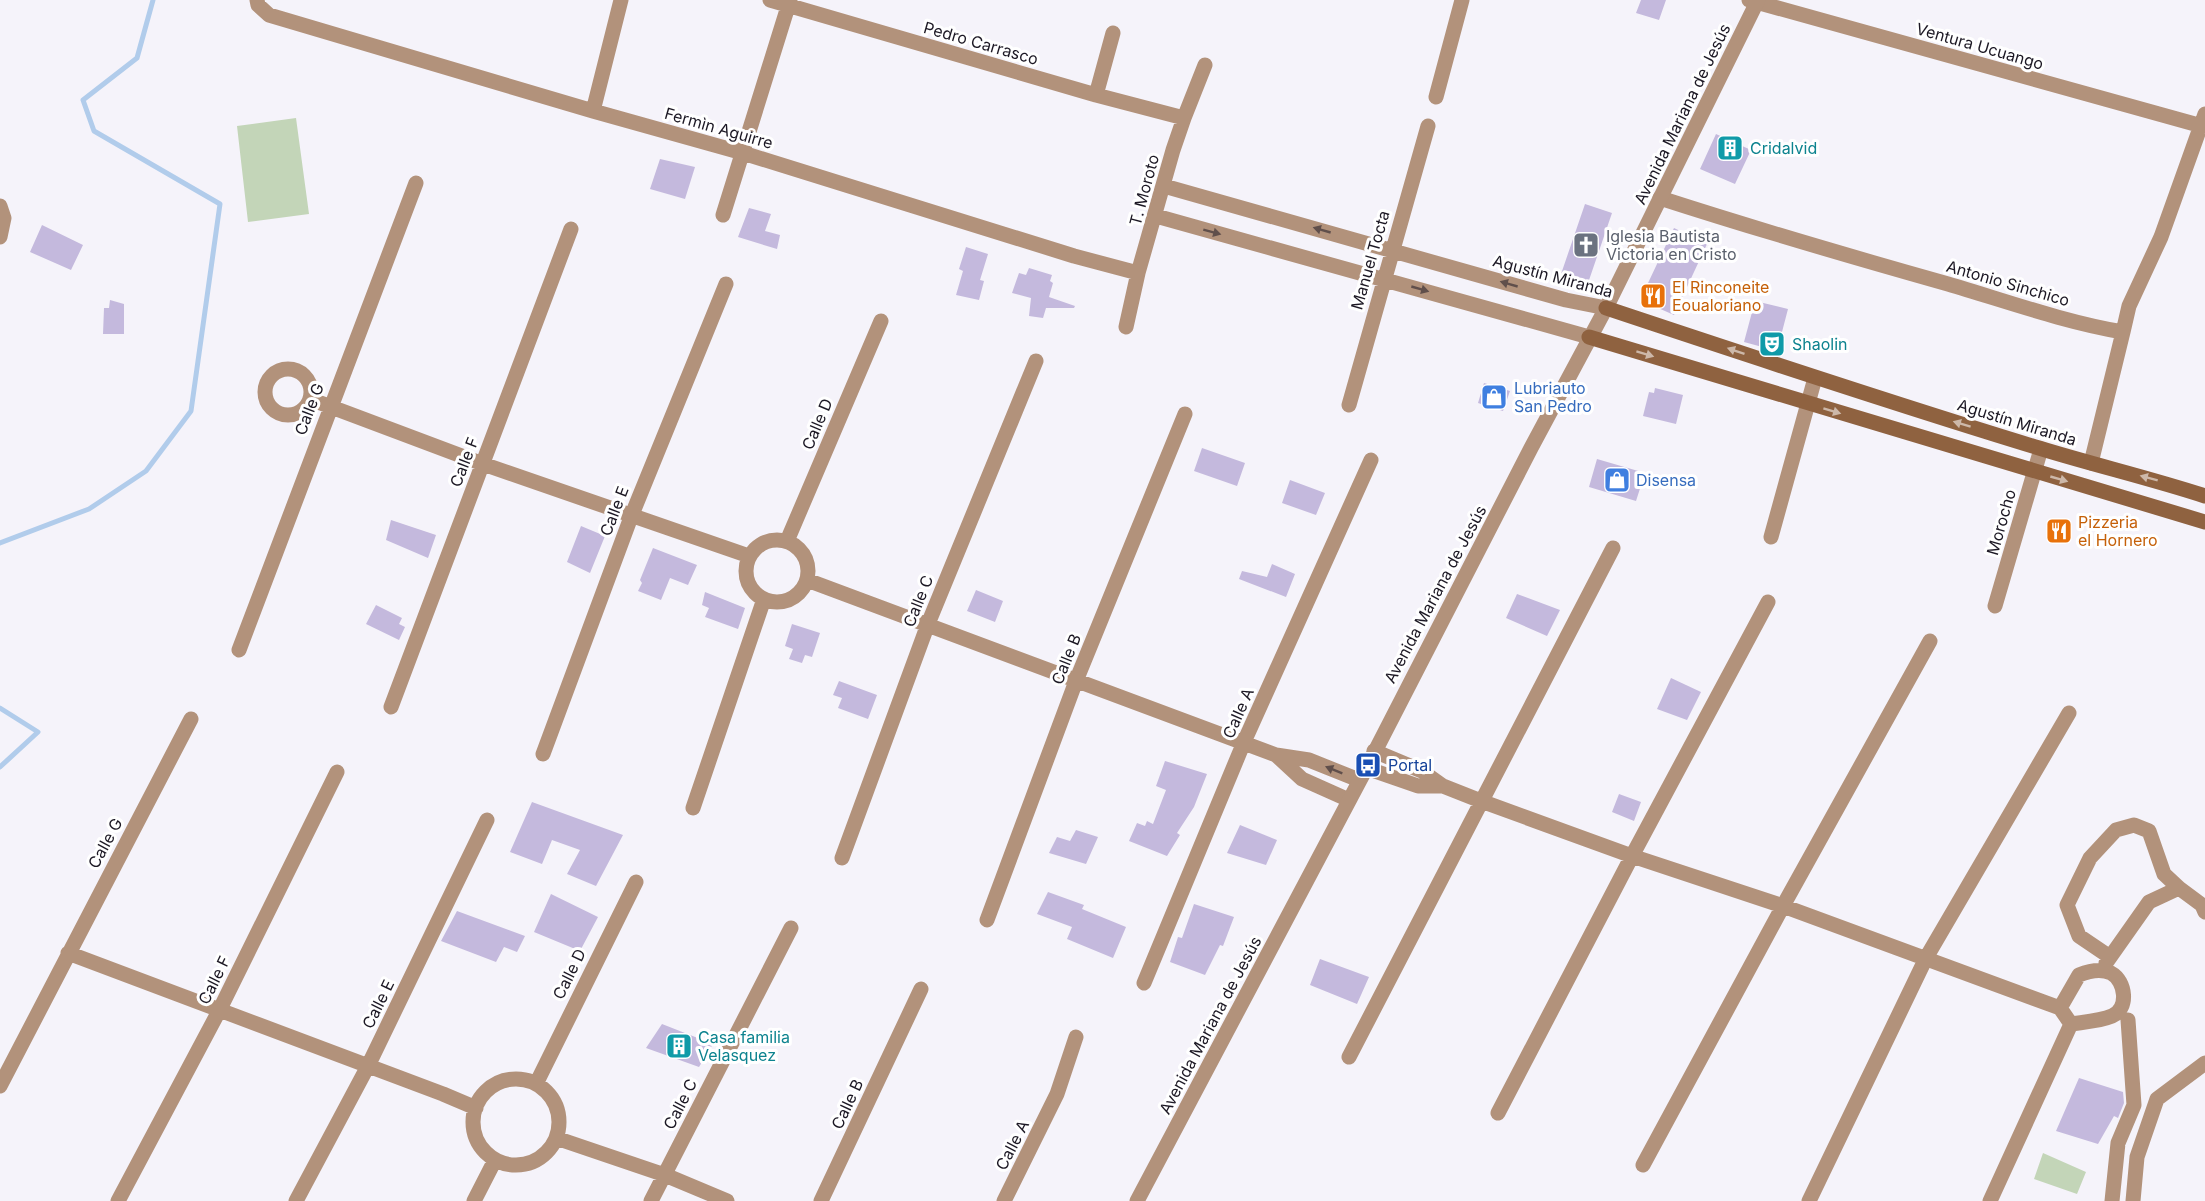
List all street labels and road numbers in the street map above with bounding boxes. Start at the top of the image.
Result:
street label: Pedro Carrasco [921,17,1041,69]
street label: Ventura Ucuango [1914,18,2046,74]
street label: Avenida Mariana de Jesús [1630,20,1734,208]
street label: Fermìn Aguirre [663,103,775,153]
street label: T. Moroto [1125,152,1163,228]
street label: Manuel Tocta [1346,208,1394,312]
street label: Agustín Miranda [1491,250,1615,302]
street label: Antonio Sinchico [1944,256,2072,310]
street label: Calle G [290,380,328,438]
street label: Agustín Miranda [1955,394,2079,450]
street label: Calle D [797,395,837,453]
street label: Calle F [445,434,483,490]
street label: Calle E [595,483,633,539]
street label: Morocho [1982,487,2020,557]
street label: Avenida Mariana de Jesús [1380,502,1490,686]
street label: Calle C [899,572,937,630]
street label: Calle B [1047,631,1085,687]
street label: Calle A [1218,685,1258,741]
street label: Calle G [83,814,127,872]
street label: Avenida Mariana de Jesús [1155,933,1265,1117]
street label: Calle D [548,945,590,1003]
street label: Calle F [194,952,234,1008]
street label: Calle E [358,976,398,1032]
street label: Calle C [659,1075,701,1133]
street label: Calle B [827,1076,867,1132]
street label: Calle A [991,1117,1033,1173]

